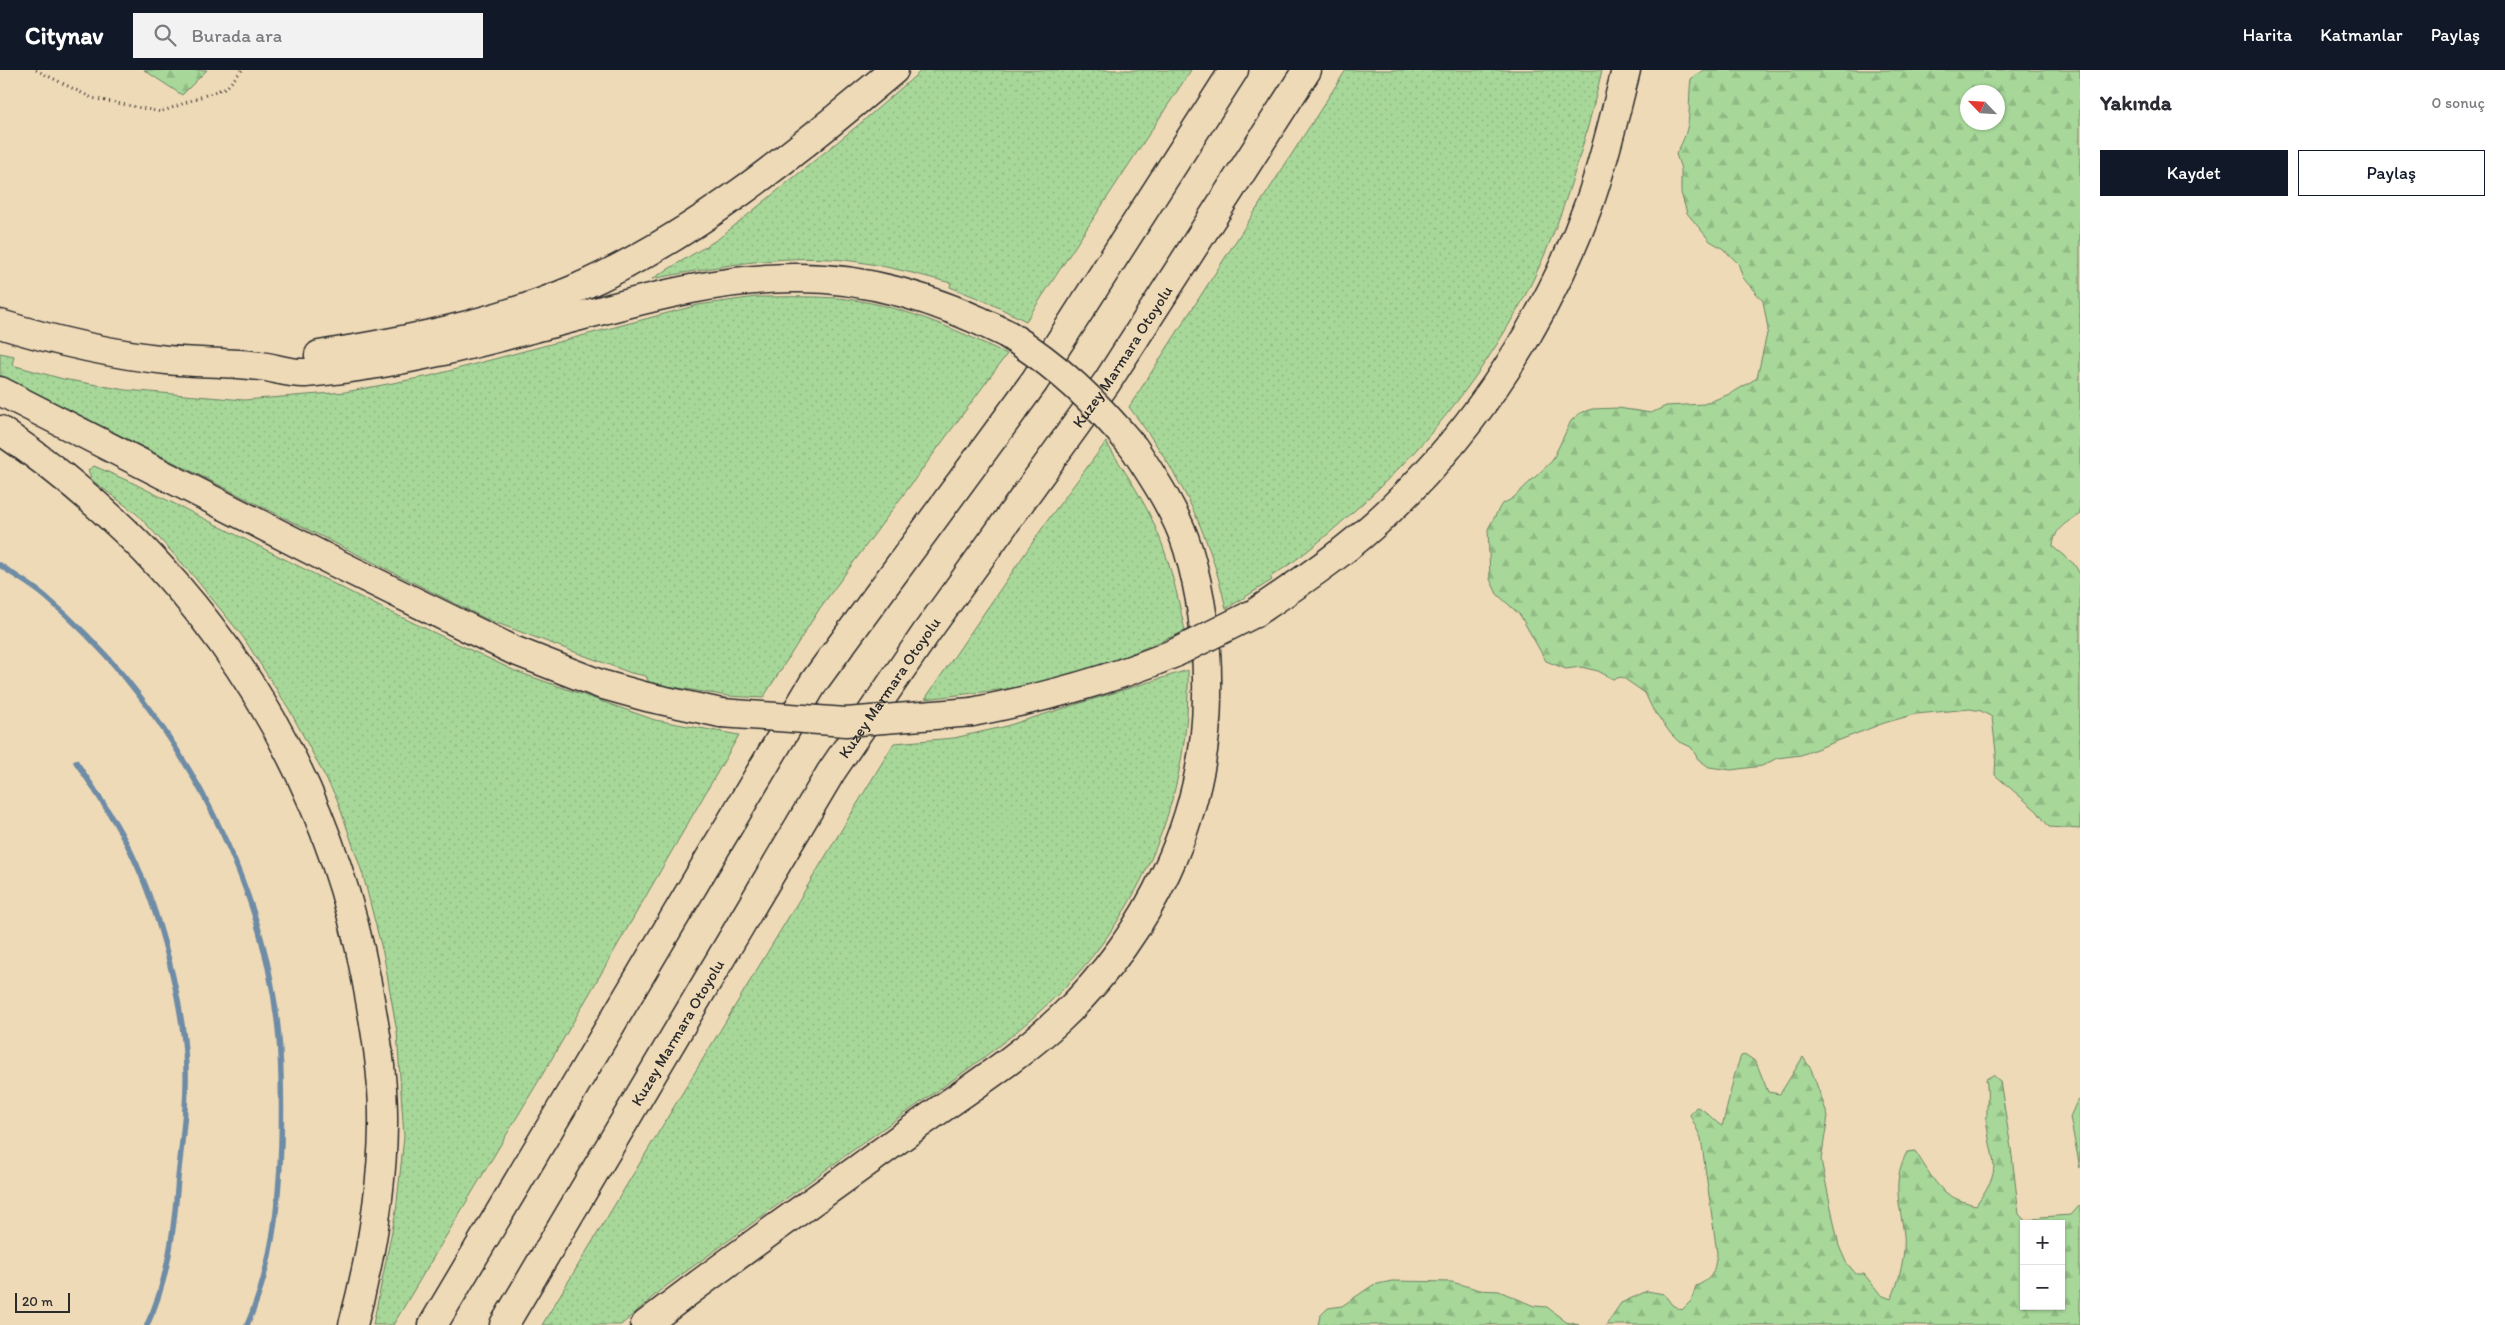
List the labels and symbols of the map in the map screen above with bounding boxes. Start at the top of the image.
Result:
north arrow [1960,85,2005,130]
street label: Kuzey Marmara Otoyolu [1068,282,1177,431]
street label: Kuzey Marmara Otoyolu [834,613,945,762]
street label: Kuzey Marmara Otoyolu [627,956,728,1109]
scale bar [15,1290,70,1313]

